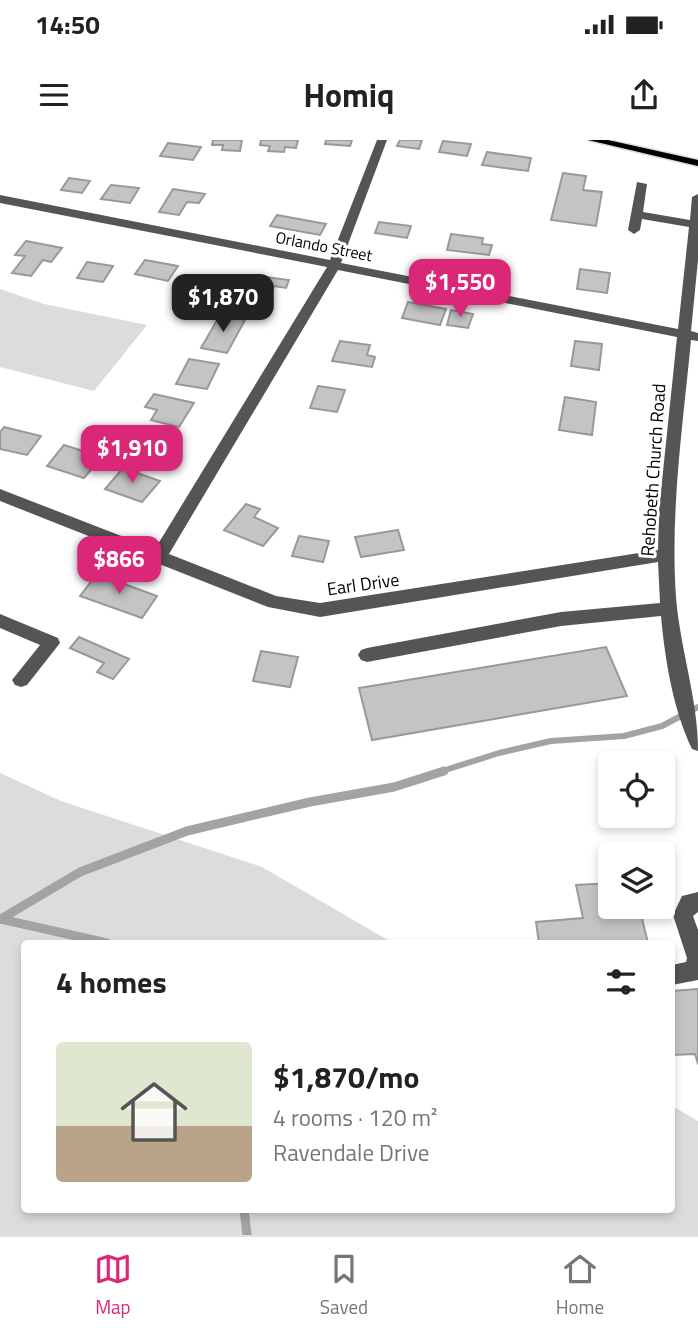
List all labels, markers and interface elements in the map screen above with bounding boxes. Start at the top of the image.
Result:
text: 14:50 [35,5,100,44]
text: Homiq [304,71,394,119]
icon: menu [35,76,73,114]
icon: share [625,76,663,114]
street label: Orlando Street [274,225,375,267]
pin: $1,550 [403,260,517,319]
text: $1,550 [425,264,495,299]
pin: $1,870 [166,274,280,334]
text: $1,870 [188,279,258,314]
street label: Rehobeth Church Road [633,383,673,557]
pin: $1,910 [75,426,189,485]
text: $1,910 [97,430,167,465]
pin: $866 [78,536,160,596]
text: $866 [93,541,145,576]
street label: Earl Drive [325,566,401,602]
map controls [598,751,675,919]
button: locate [598,751,675,828]
button: layers [598,842,675,919]
text: 4 homes [56,959,167,1005]
icon: filters [602,963,640,1001]
text: $1,870/mo [273,1054,419,1100]
icon: home [112,1070,196,1154]
text: 4 rooms · 120 m² [273,1100,437,1135]
text: Ravendale Drive [273,1135,429,1170]
tab: Map [94,1250,132,1321]
tab: Saved [320,1250,368,1321]
tab: Home [556,1250,604,1321]

